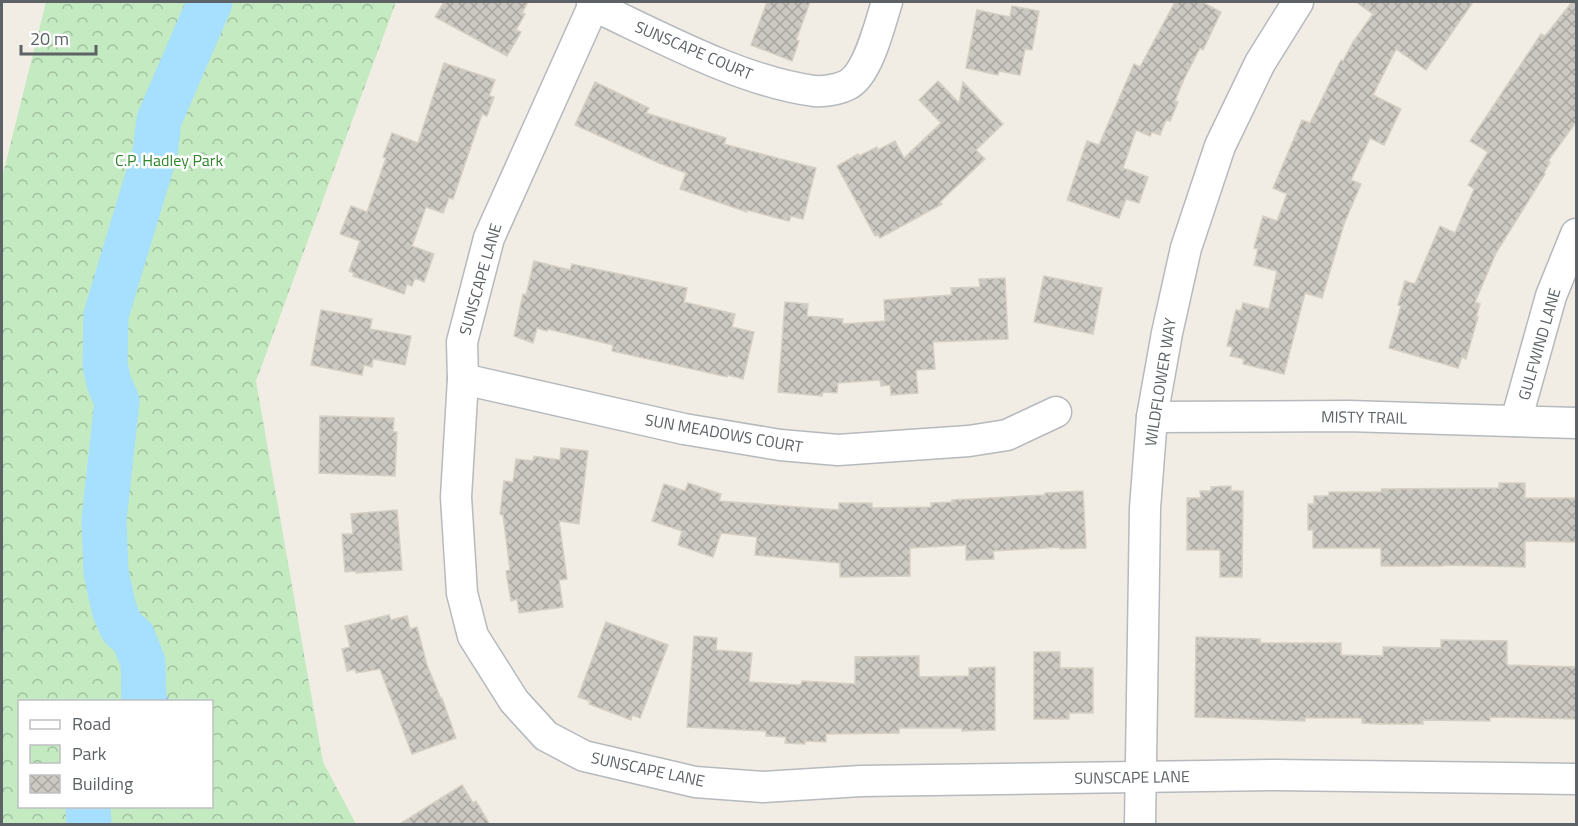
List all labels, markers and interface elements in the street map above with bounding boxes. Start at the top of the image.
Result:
street label: SUNSCAPE COURT [631,14,757,86]
scale bar [21,18,96,56]
text: 20 m [30,25,69,52]
park label: C.P. Hadley Park [115,148,223,172]
street label: SUNSCAPE LANE [453,220,507,338]
street label: GULFWIND LANE [1511,285,1567,403]
street label: WILDFLOWER WAY [1138,316,1182,448]
street label: MISTY TRAIL [1321,404,1407,430]
street label: SUN MEADOWS COURT [643,407,805,459]
legend [18,700,213,808]
text: Road [72,710,111,737]
text: Park [72,740,107,767]
street label: SUNSCAPE LANE [589,745,707,793]
street label: SUNSCAPE LANE [1074,764,1190,790]
text: Building [72,770,133,797]

